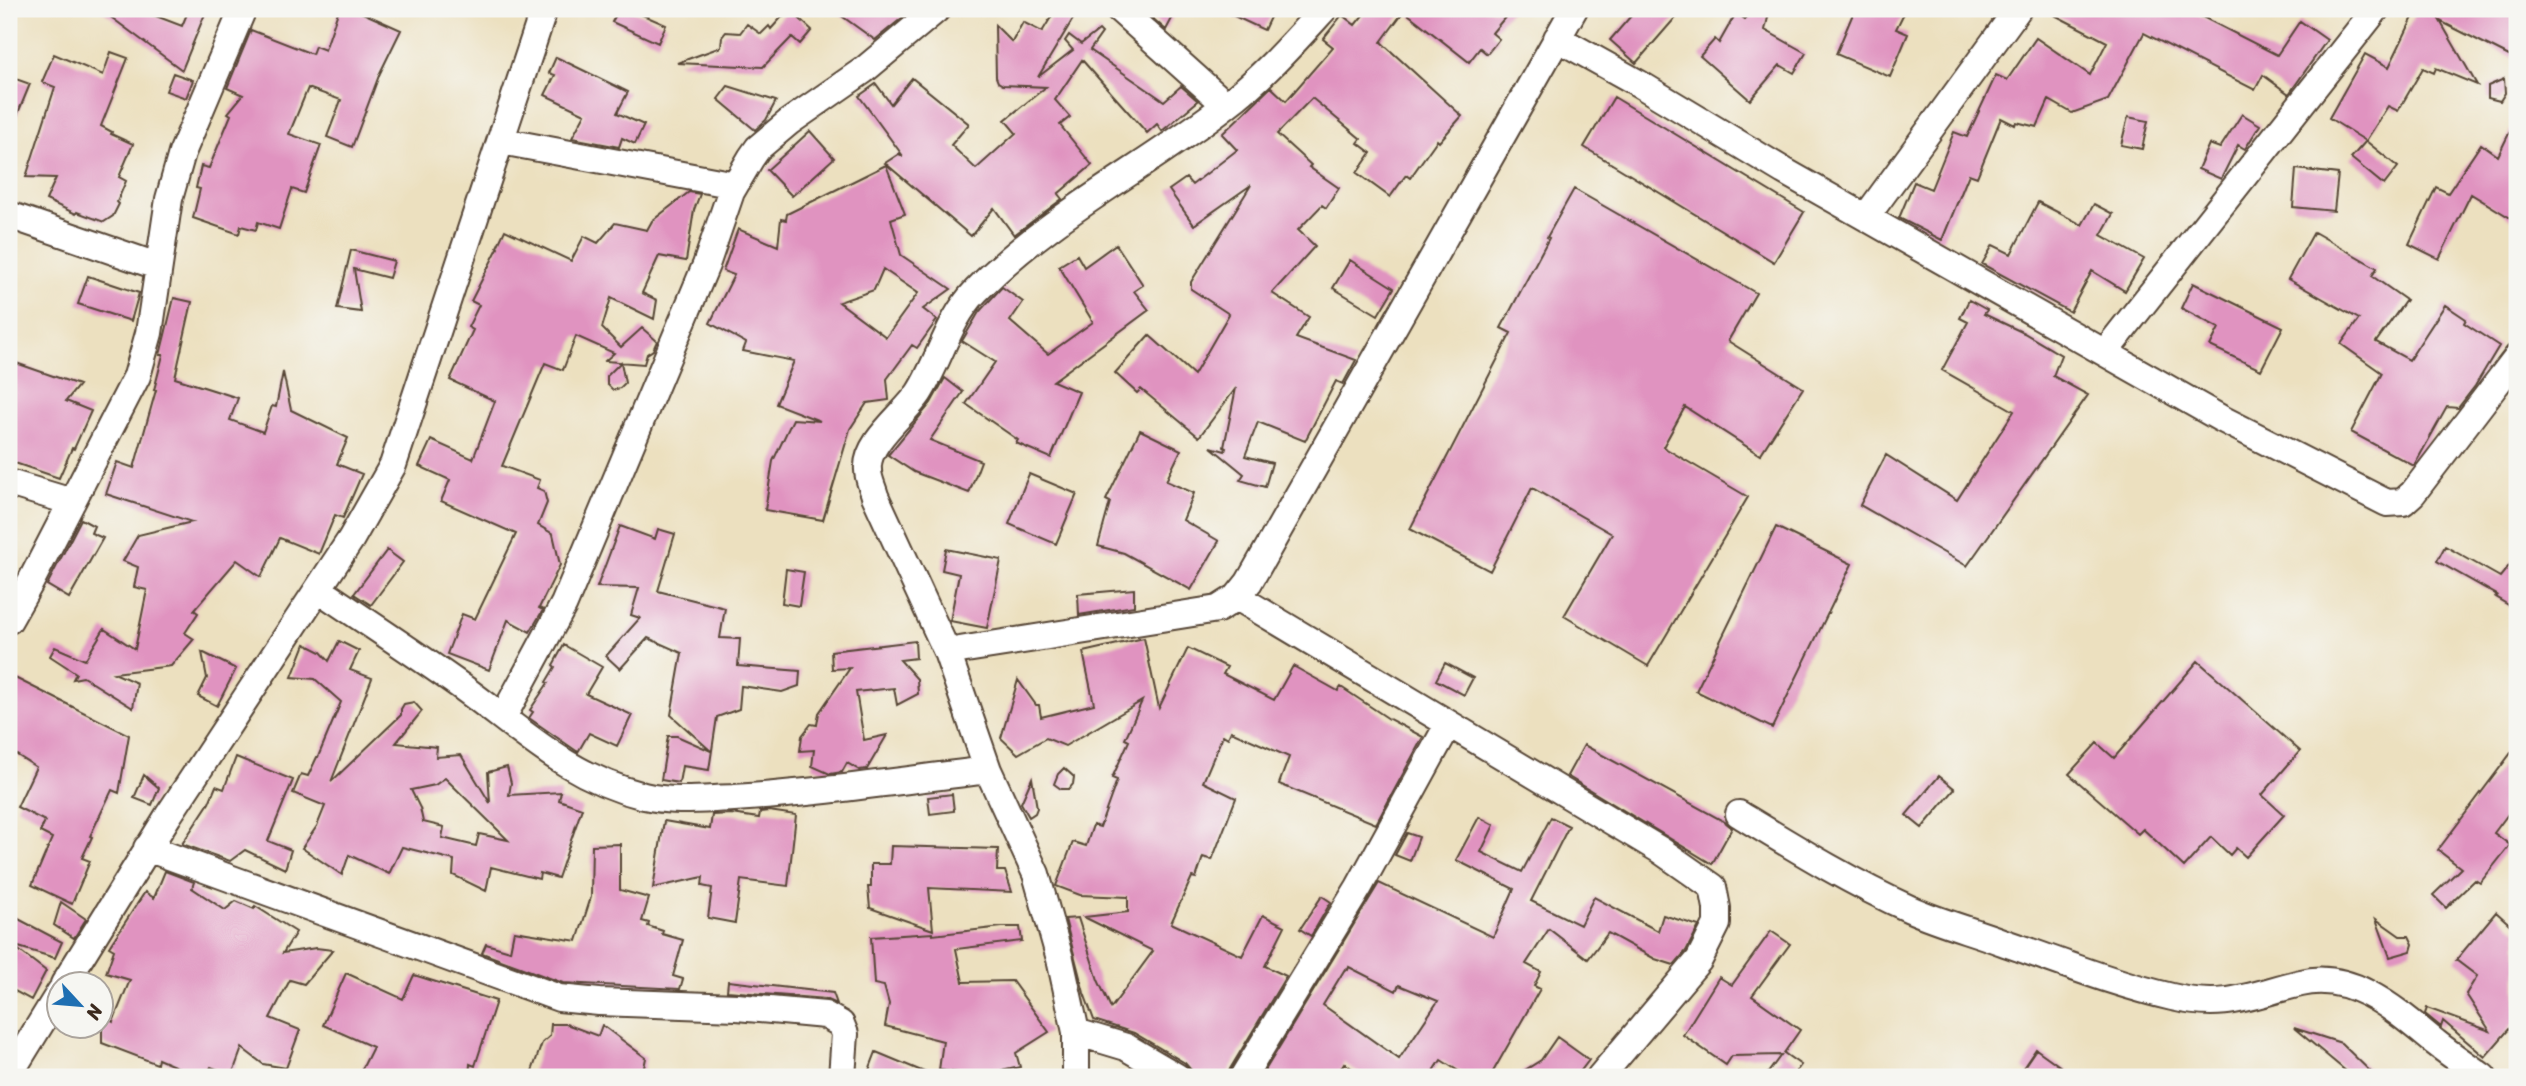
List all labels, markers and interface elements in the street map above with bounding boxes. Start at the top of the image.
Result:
north arrow [46,970,116,1040]
text: N [77,998,113,1026]

